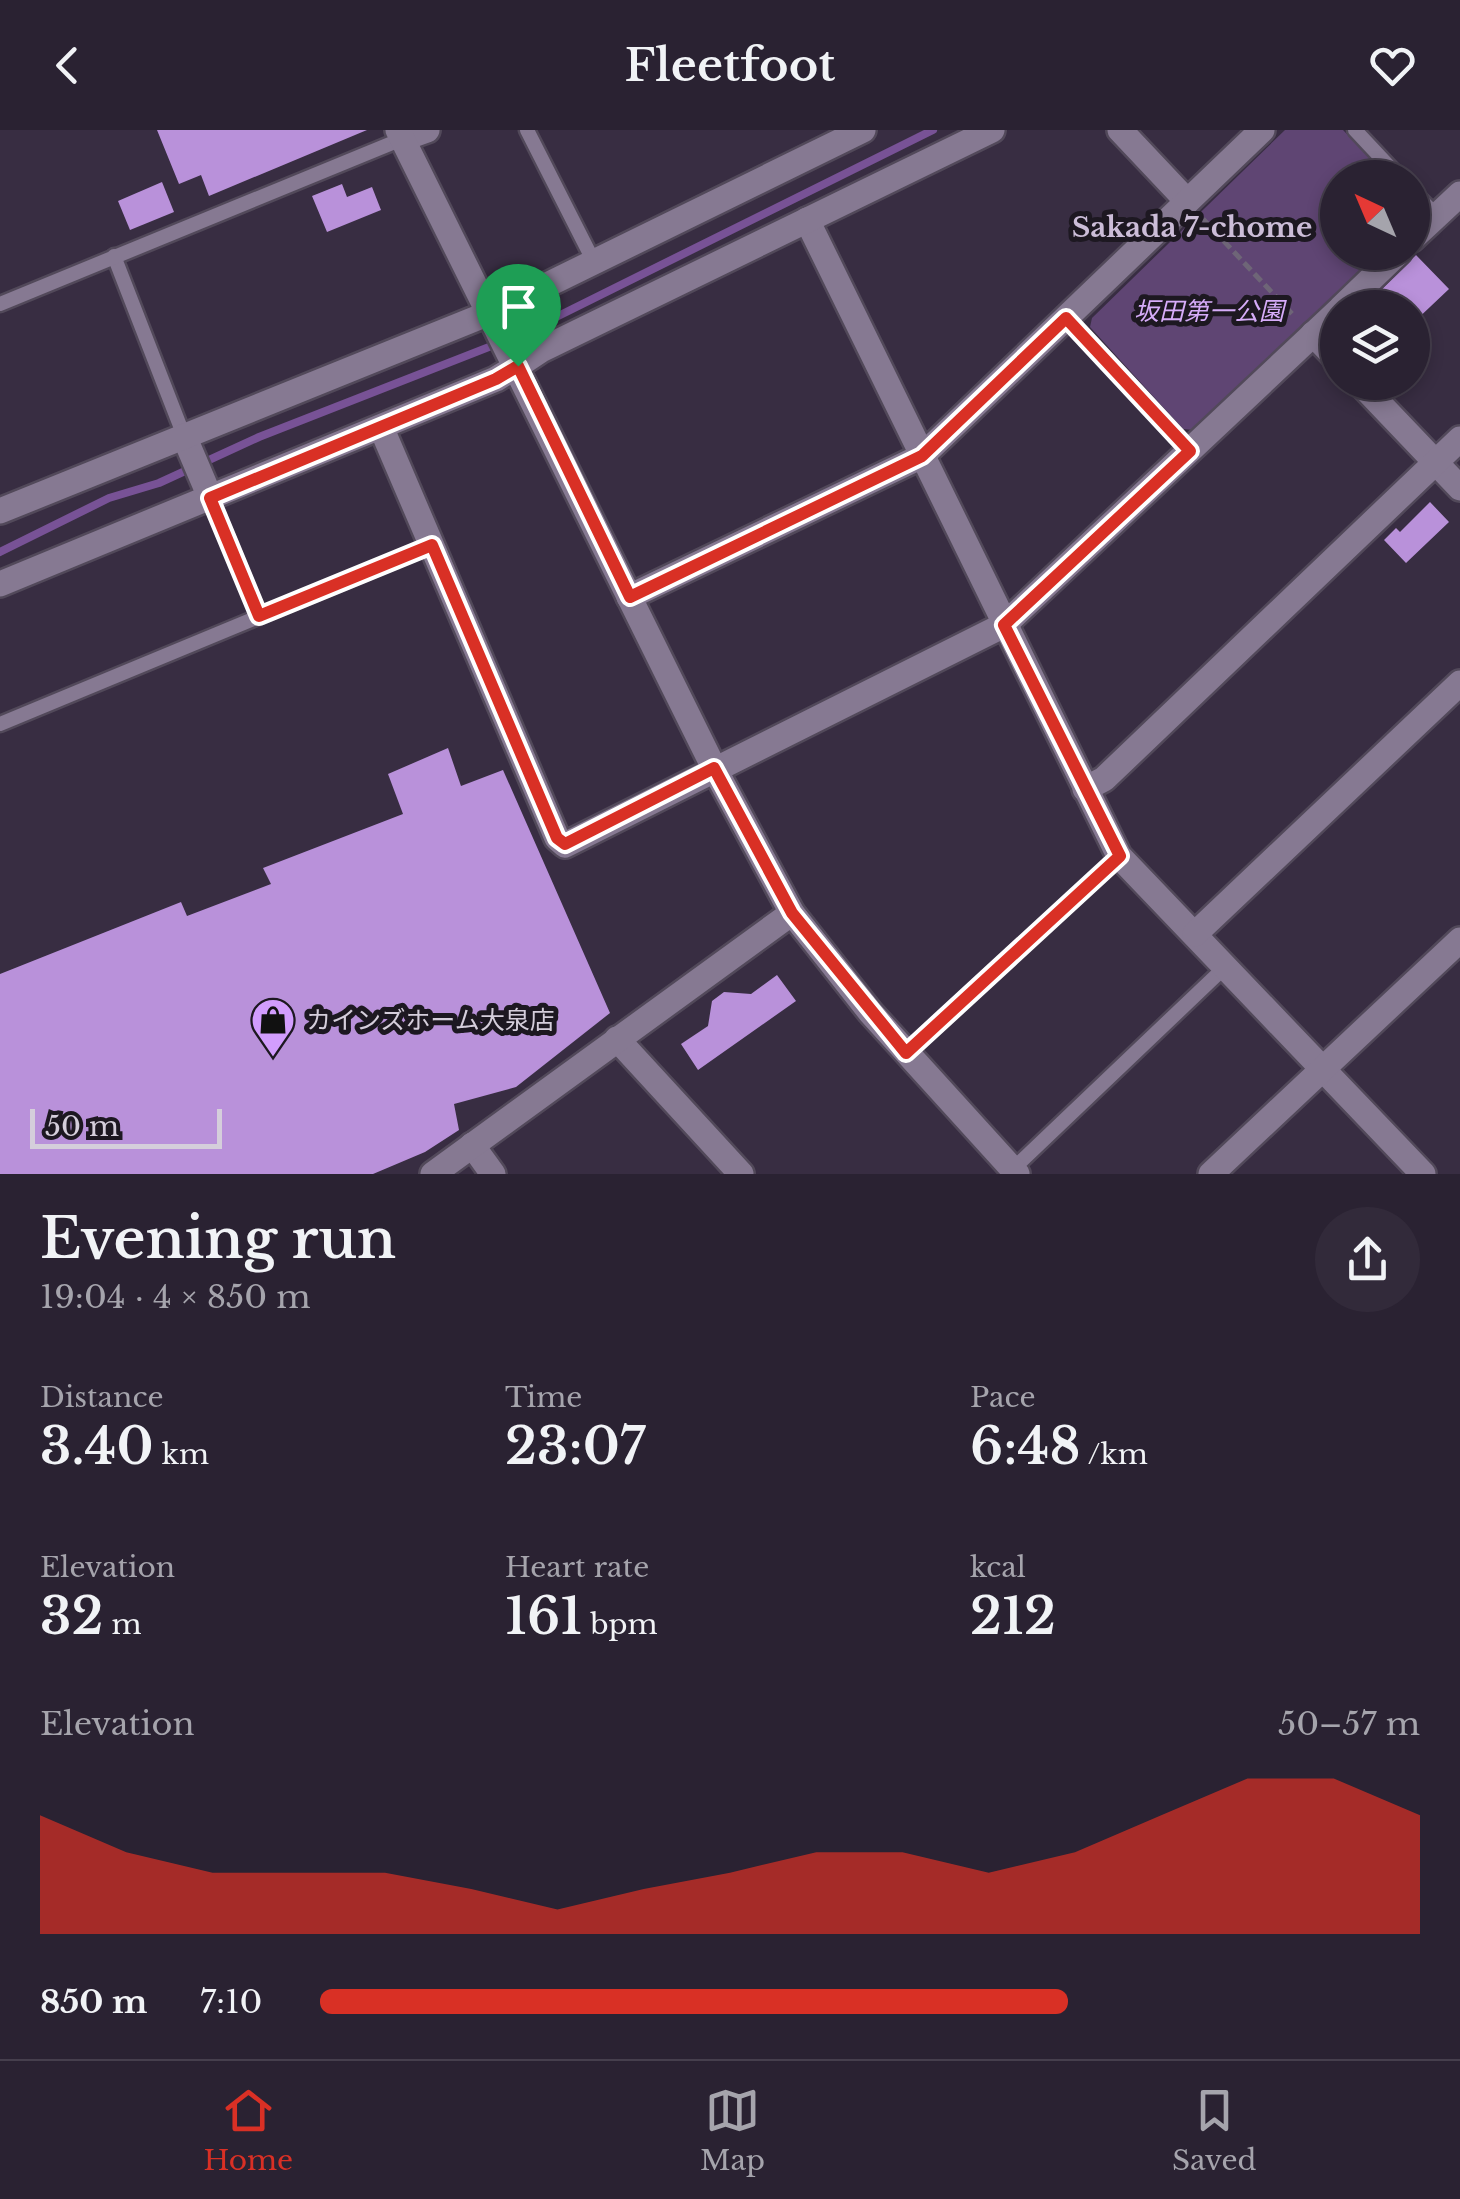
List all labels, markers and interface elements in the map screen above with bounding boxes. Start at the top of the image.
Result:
text: Fleetfoot [625,37,835,93]
icon: back [40,38,95,93]
icon: heart [1365,38,1420,93]
north arrow [1320,160,1430,270]
map controls [1320,160,1430,400]
district label: Sakada 7-chome [1072,210,1312,245]
pin [476,264,561,367]
icon: arrive [491,279,546,334]
button: layers [1320,290,1430,400]
park label: 坂田第一公園 [1134,296,1287,327]
shop icon: カインズホーム大泉店 [250,997,296,1058]
place label: カインズホーム大泉店 [306,1005,555,1036]
scale bar [30,1104,222,1148]
text: 50 m [45,1109,119,1144]
text: Evening run [40,1205,396,1273]
button: share [1315,1207,1420,1312]
text: 19:04 · 4 × 850 m [40,1277,311,1317]
text: Distance [40,1380,163,1415]
text: Time [505,1380,582,1415]
text: Pace [970,1380,1035,1415]
text: 3.40 [40,1415,154,1478]
text: 23:07 [505,1415,645,1478]
text: 6:48 [970,1415,1081,1478]
text: km [154,1437,209,1472]
text: /km [1081,1437,1148,1472]
text: Elevation [40,1550,175,1585]
text: Heart rate [505,1550,649,1585]
text: kcal [970,1550,1026,1585]
text: 32 [40,1585,104,1648]
text: 161 [505,1585,582,1648]
text: 212 [970,1585,1056,1648]
text: m [104,1607,142,1642]
text: bpm [582,1607,658,1642]
text: Elevation [40,1704,194,1744]
text: 50–57 m [1278,1704,1420,1744]
text: 850 m [40,1982,147,2022]
text: 7:10 [200,1982,262,2022]
tab: Home [203,2083,293,2178]
tab: Map [700,2083,765,2178]
tab: Saved [1172,2083,1256,2178]

